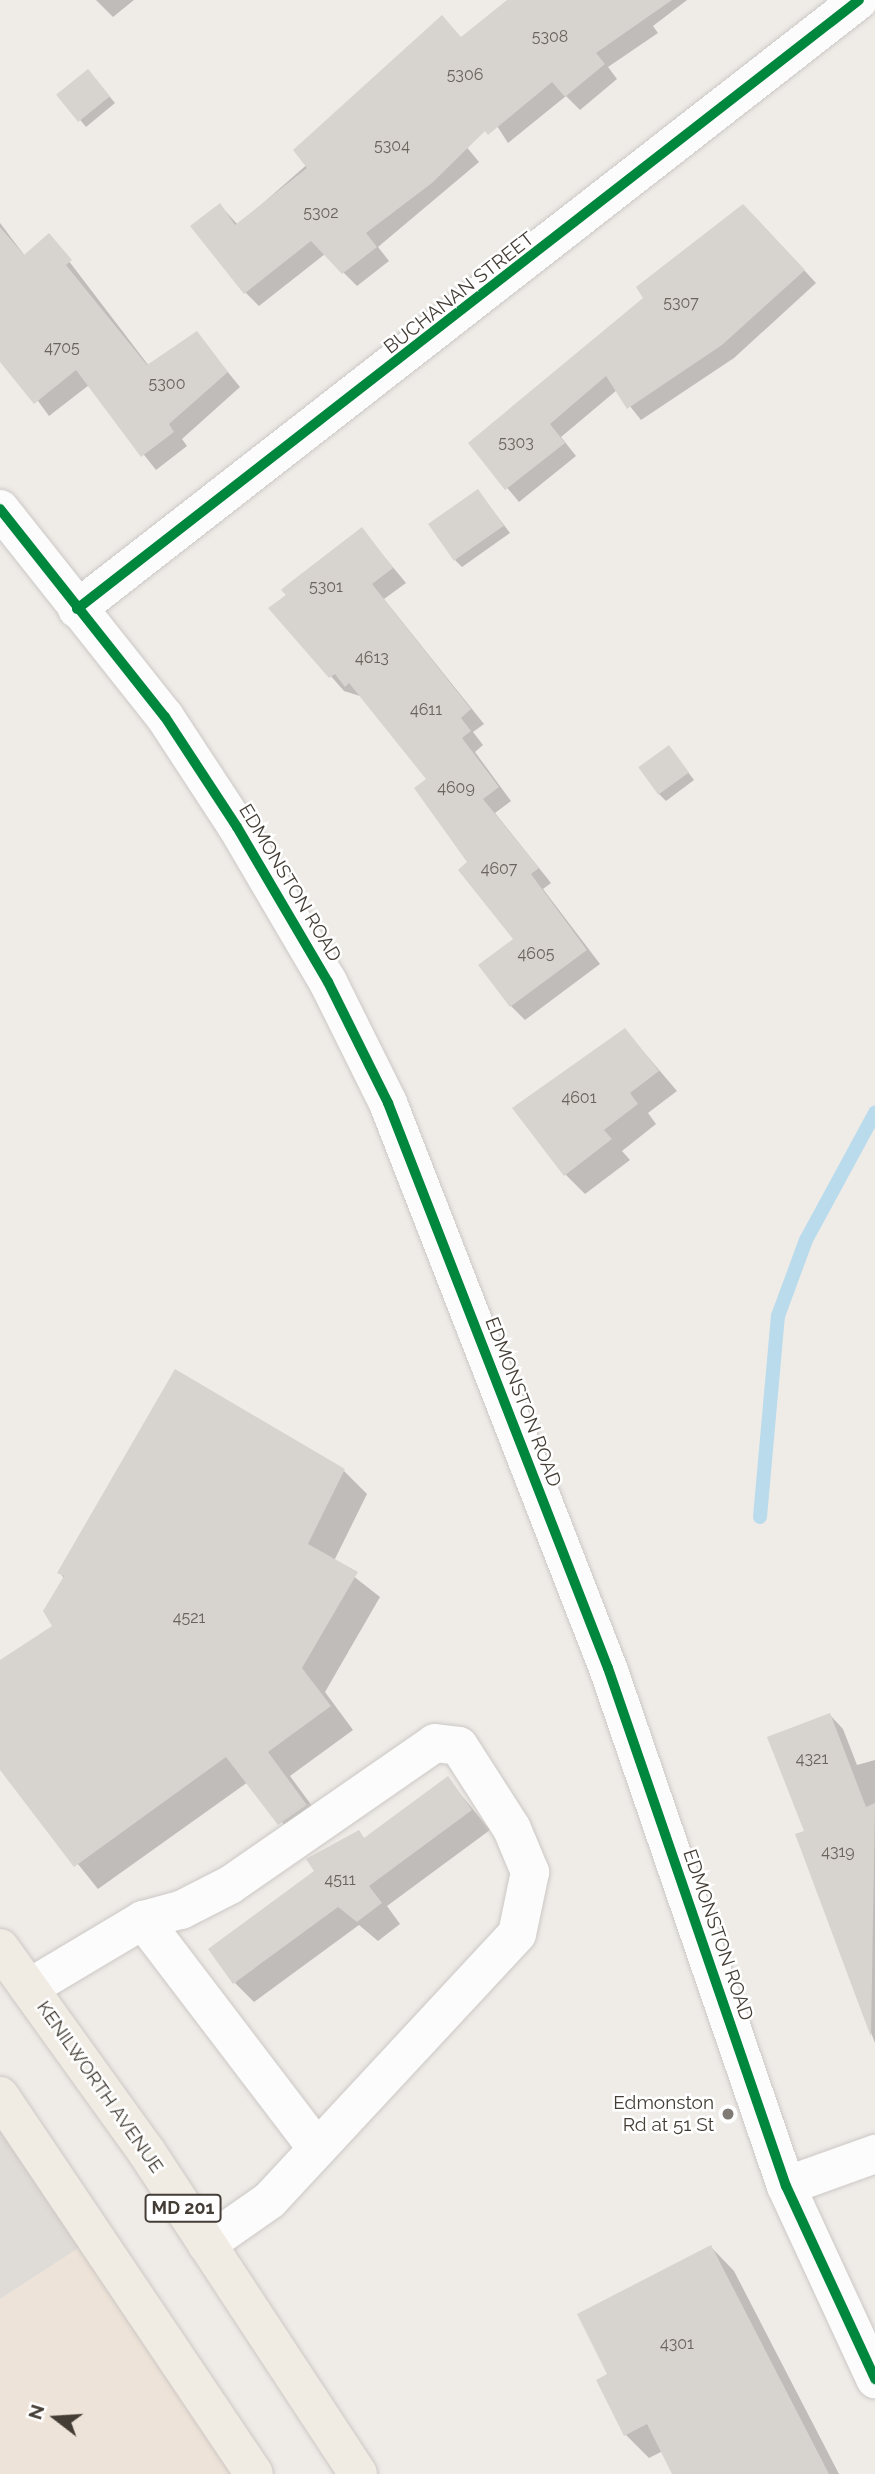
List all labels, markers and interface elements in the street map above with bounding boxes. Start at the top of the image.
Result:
house number: 5308 [532,27,568,47]
house number: 5306 [447,65,483,85]
house number: 5304 [374,136,410,156]
house number: 5302 [303,203,339,223]
street label: BUCHANAN STREET [379,227,539,359]
house number: 5307 [663,293,699,313]
house number: 4705 [44,338,80,358]
house number: 5300 [149,374,185,394]
house number: 5303 [498,433,534,453]
house number: 5301 [309,577,343,597]
house number: 4613 [355,648,389,668]
house number: 4611 [410,700,442,720]
house number: 4609 [437,778,475,798]
street label: EDMONSTON ROAD [234,800,346,966]
house number: 4607 [481,859,517,879]
house number: 4605 [518,944,554,964]
house number: 4601 [561,1088,597,1108]
street label: EDMONSTON ROAD [480,1314,566,1490]
house number: 4521 [173,1608,205,1628]
house number: 4321 [796,1749,828,1769]
house number: 4319 [821,1842,855,1862]
street label: EDMONSTON ROAD [678,1846,758,2024]
house number: 4511 [324,1870,356,1890]
street label: KENILWORTH AVENUE [32,1996,168,2178]
place label: Edmonston Rd at 51 St [613,2092,714,2136]
marker: Edmonston Rd at 51 St [720,2106,736,2122]
road number: MD 201 [144,2194,222,2222]
house number: 4301 [660,2334,694,2354]
north arrow [21,2383,91,2453]
text: N [23,2402,49,2422]

